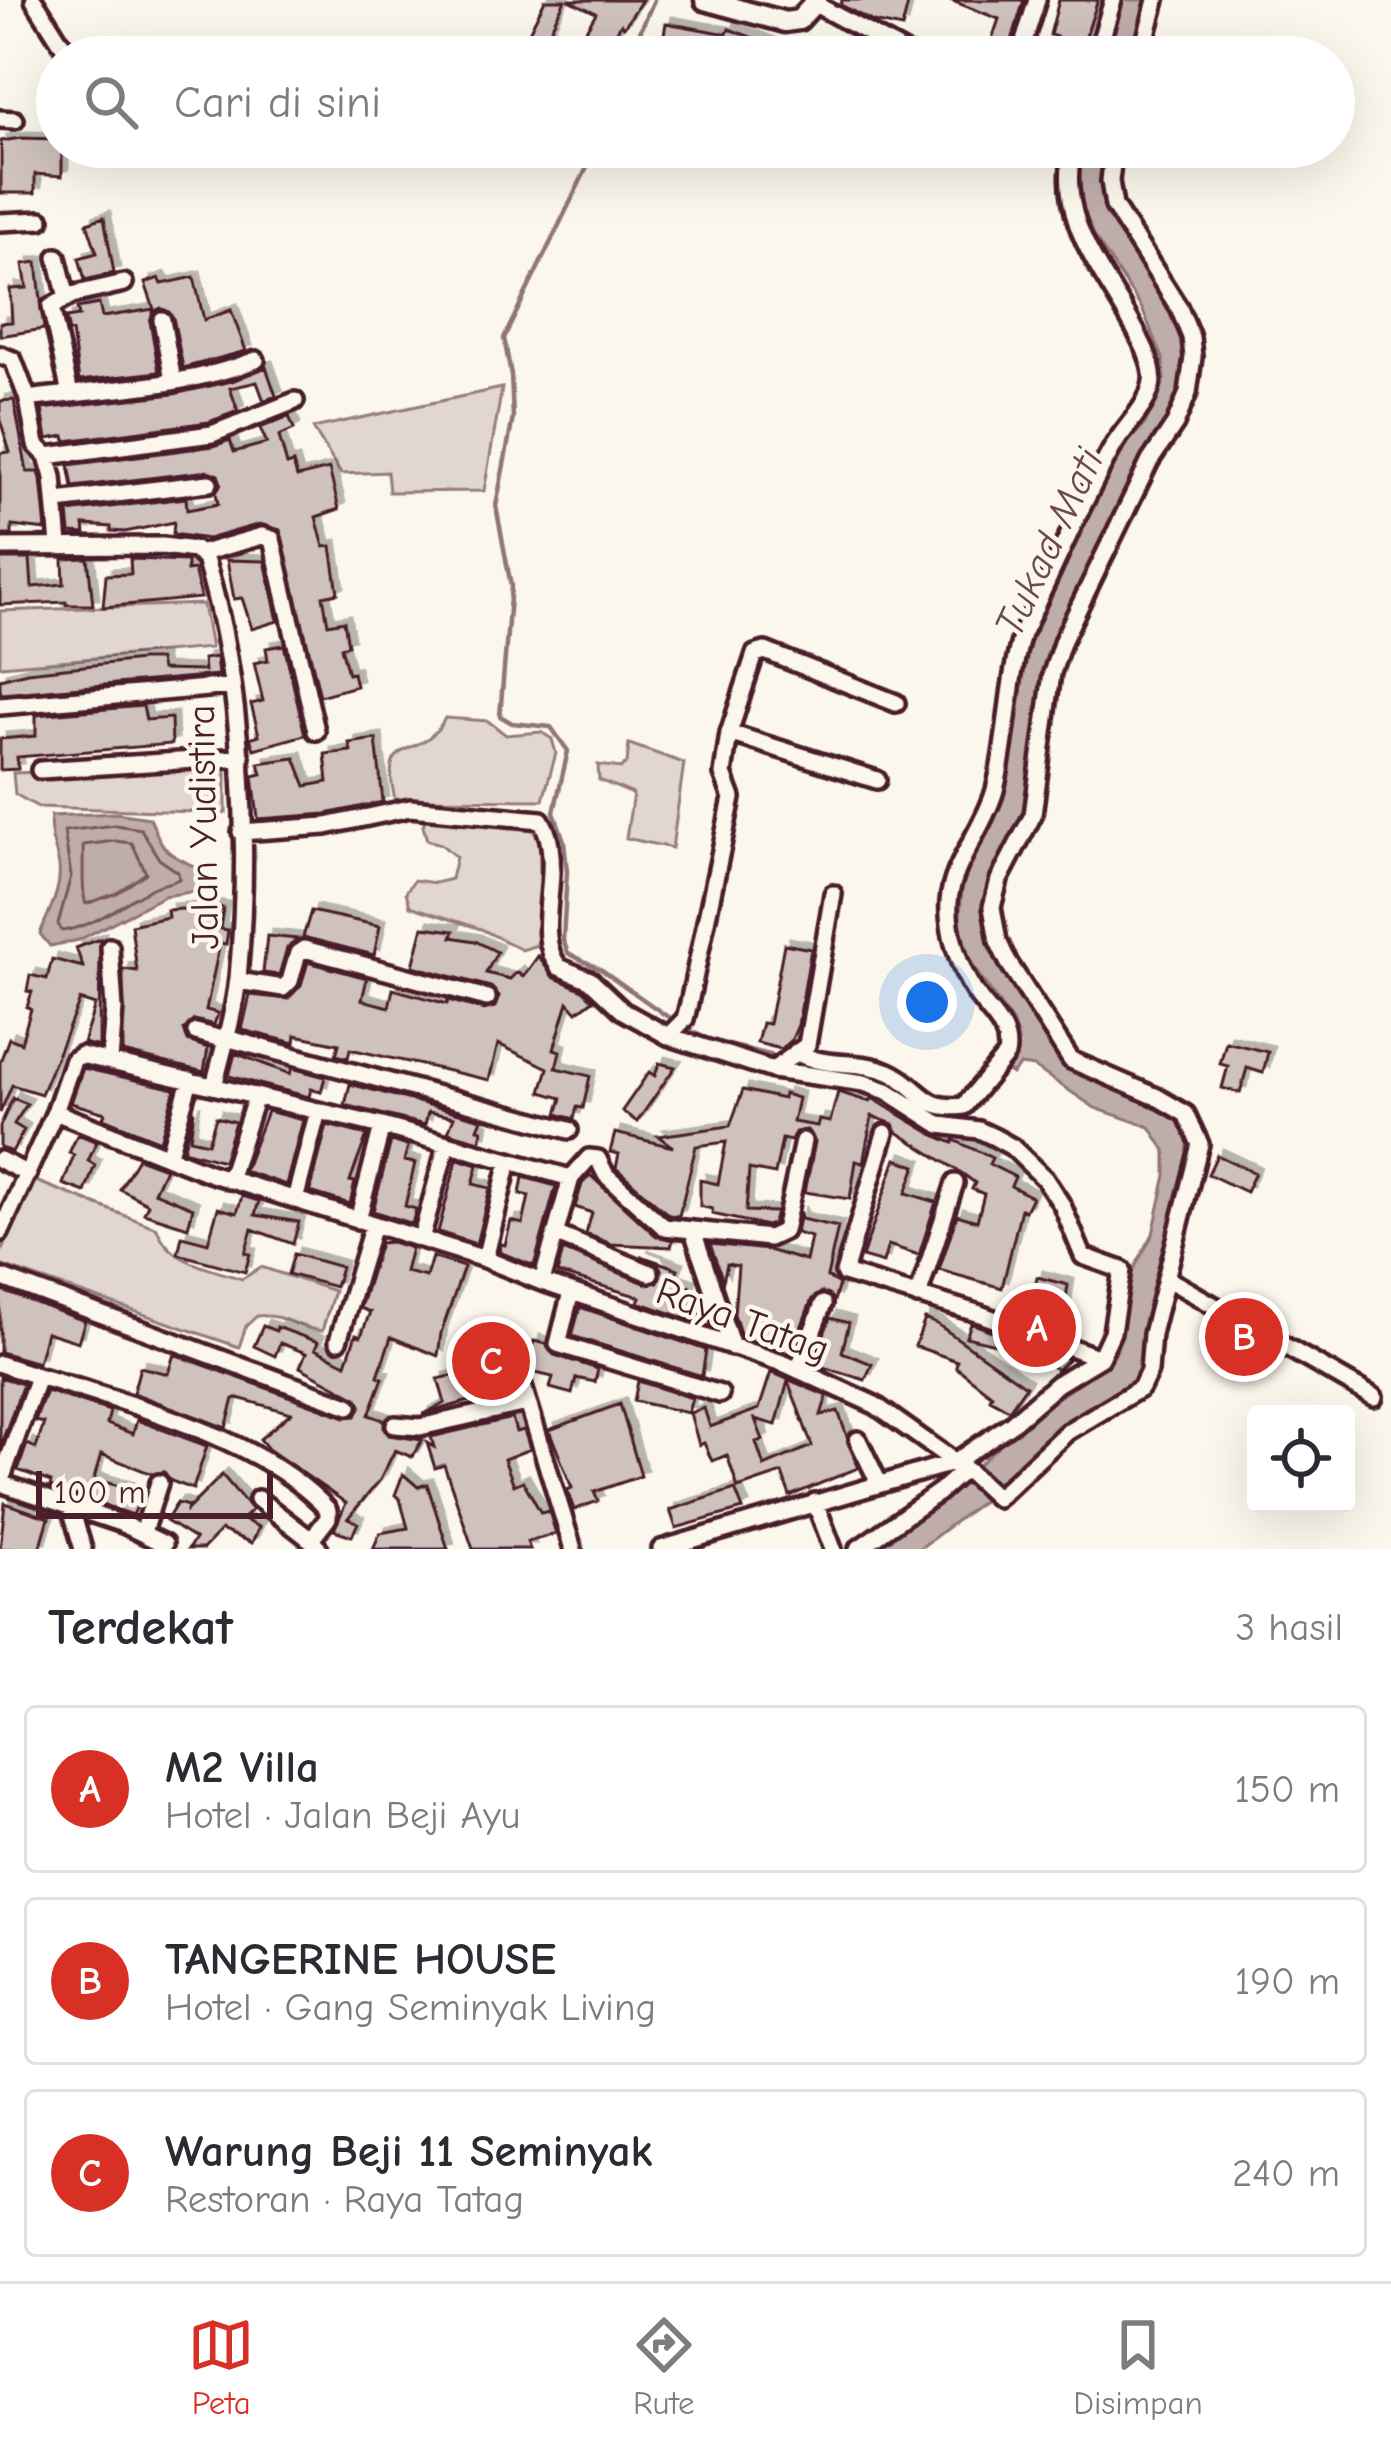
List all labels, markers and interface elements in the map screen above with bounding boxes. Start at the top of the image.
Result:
search box [36,36,1355,168]
icon: search [78,69,144,135]
text: Cari di sini [174,76,381,128]
water label: Tukad Mati [985,440,1114,644]
street label: Jalan Yudistira [179,704,228,950]
your location [897,972,957,1032]
street label: Raya Tatag [650,1268,835,1372]
pin: A [998,1283,1076,1373]
pin: B [1205,1292,1283,1382]
pin: C [452,1316,530,1406]
map controls [1247,1405,1355,1513]
button: locate [1247,1405,1355,1513]
scale bar [36,1465,273,1518]
text: 100 m [54,1473,146,1511]
text: Terdekat [48,1598,233,1657]
text: 3 hasil [1236,1605,1343,1650]
text: M2 Villa [165,1741,319,1793]
text: A [79,1767,101,1812]
text: 150 m [1234,1767,1340,1812]
text: Hotel · Jalan Beji Ayu [165,1793,521,1838]
text: TANGERINE HOUSE [165,1933,556,1985]
text: B [78,1959,102,2004]
text: 190 m [1235,1959,1340,2004]
text: Hotel · Gang Seminyak Living [165,1985,656,2030]
text: Warung Beji 11 Seminyak [165,2125,653,2177]
text: C [78,2151,102,2196]
text: 240 m [1232,2151,1340,2196]
text: Restoran · Raya Tatag [165,2177,524,2222]
tab: Peta [188,2312,254,2422]
tab: Rute [631,2312,697,2422]
tab: Disimpan [1073,2312,1203,2422]

